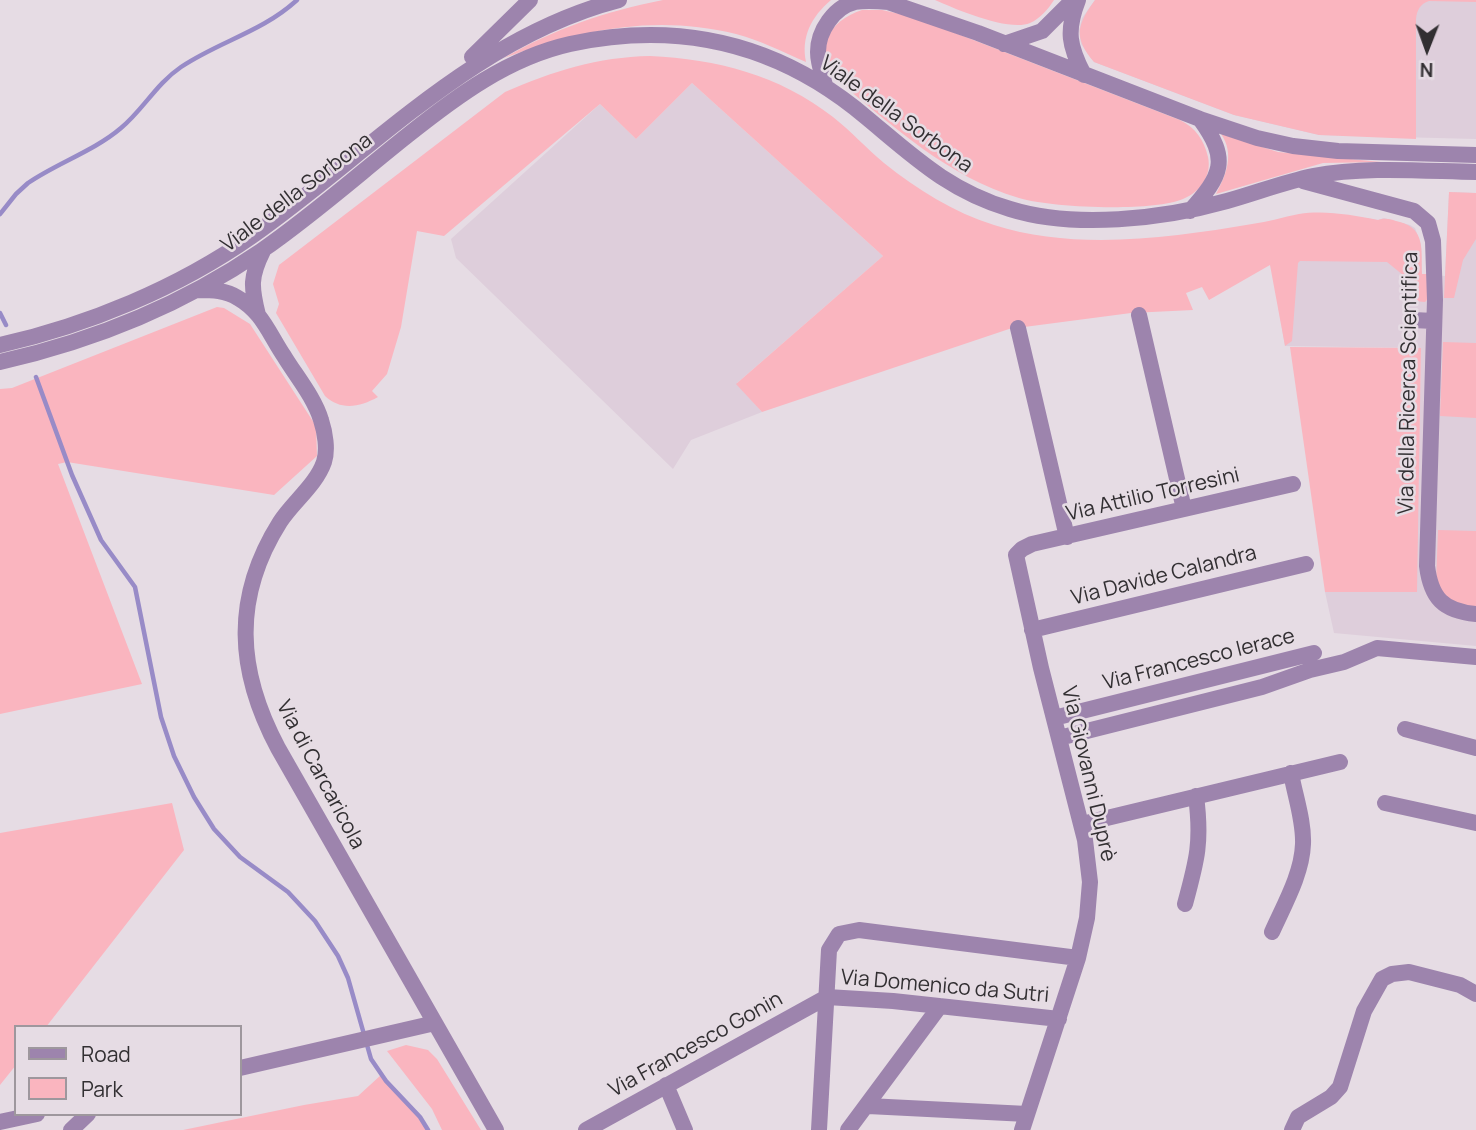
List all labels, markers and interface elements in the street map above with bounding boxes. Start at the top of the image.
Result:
north arrow [1392,14,1462,84]
street label: Viale della Sorbona [815,51,977,179]
text: N [1420,57,1434,83]
street label: Viale della Sorbona [217,128,377,258]
street label: Via della Ricerca Scientifica [1394,251,1424,515]
street label: Via Attilio Torresini [1064,463,1242,527]
street label: Via Davide Calandra [1069,541,1259,611]
street label: Via Francesco Ierace [1100,624,1298,696]
street label: Via Giovanni Duprè [1056,684,1120,864]
street label: Via di Carcaricola [270,696,370,854]
street label: Via Domenico da Sutri [840,965,1050,1009]
street label: Via Francesco Gonin [605,987,787,1103]
legend [14,1025,242,1116]
text: Road [81,1040,131,1068]
text: Park [81,1075,123,1103]

